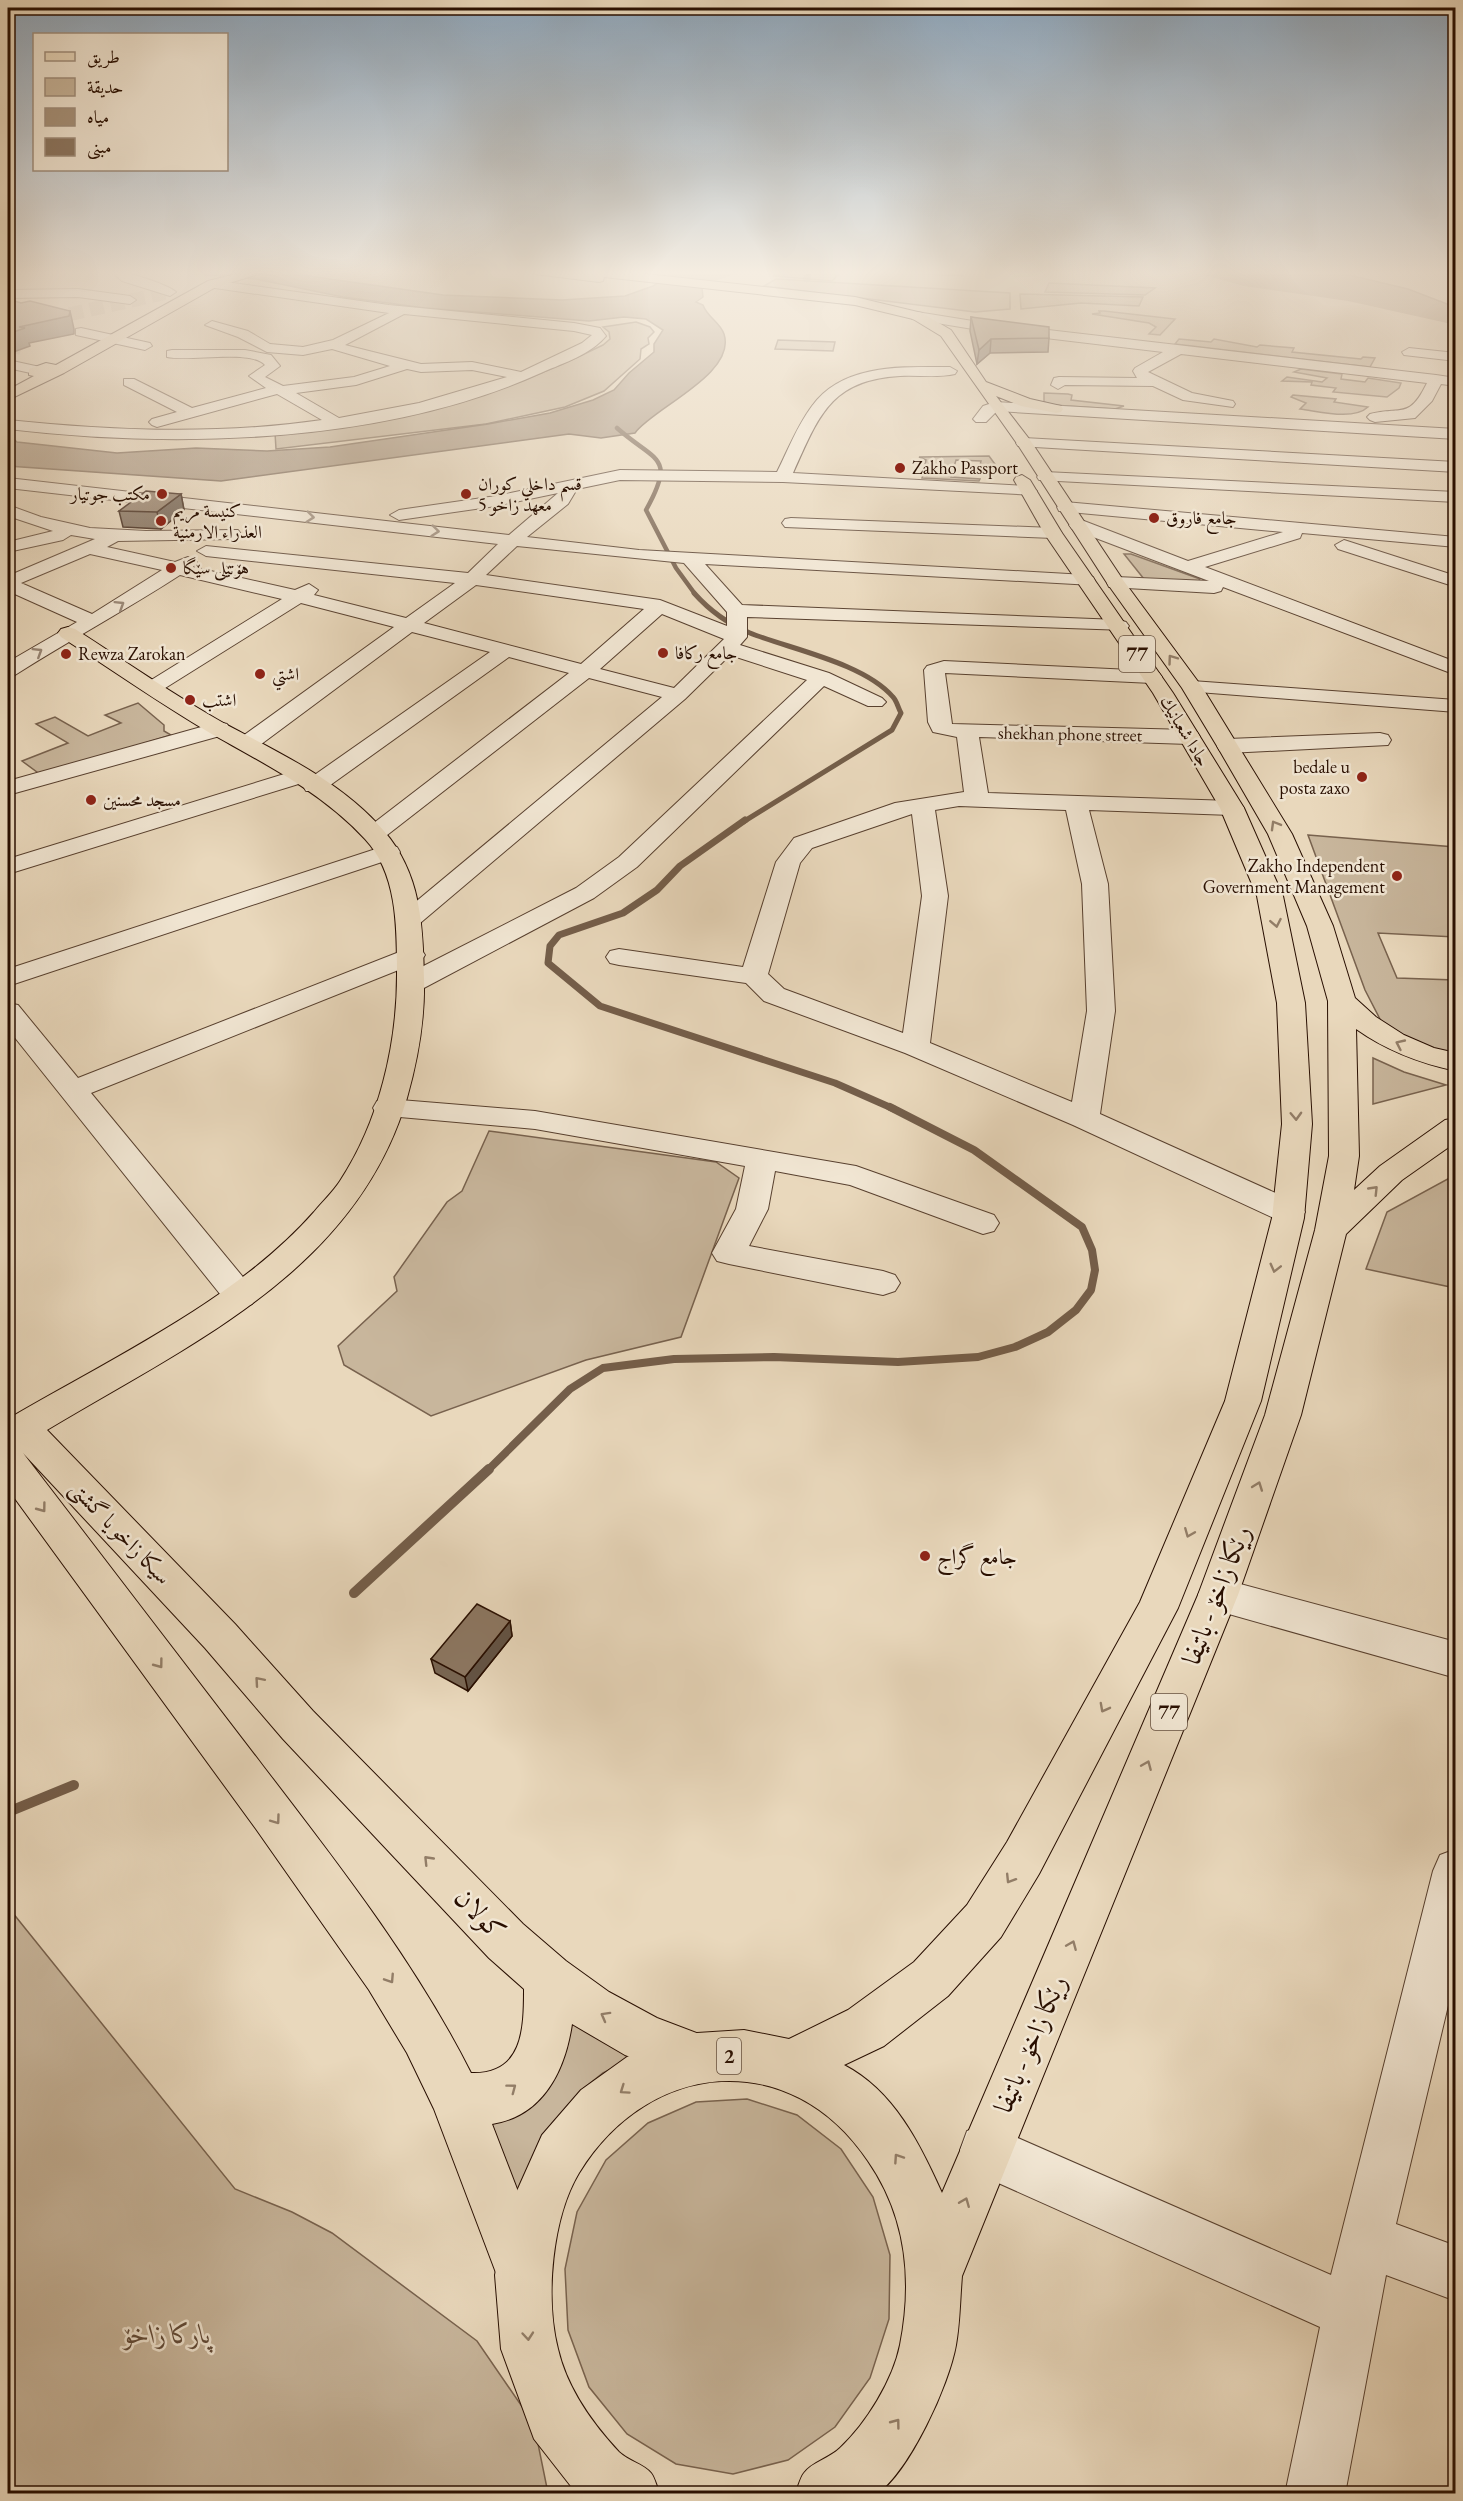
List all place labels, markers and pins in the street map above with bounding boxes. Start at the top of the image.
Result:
place label: Zakho Passport [912,456,1018,479]
marker: Zakho Passport [893,461,907,475]
place label: قسم داخلي كوران معهد زاخو 5 [478,472,582,516]
place label: مکتب جوتیار [68,482,150,506]
marker: مکتب جوتیار [155,487,169,501]
marker: قسم داخلي كوران معهد زاخو 5 [459,487,473,501]
place label: كنيسة مريم العذراء الارمنية [173,499,262,543]
place label: جامع فاروق [1166,506,1237,534]
marker: جامع فاروق [1147,511,1161,525]
marker: كنيسة مريم العذراء الارمنية [154,514,168,528]
place label: هۆتێلی سێگا [183,556,249,581]
marker: هۆتێلی سێگا [164,561,178,575]
place label: جامع ركافا [675,641,737,669]
place label: Rewza Zarokan [78,642,186,665]
marker: جامع ركافا [656,646,670,660]
marker: Rewza Zarokan [59,647,73,661]
place label: اشتي [272,662,299,691]
marker: اشتي [253,667,267,681]
place label: اشتب [202,688,237,712]
marker: اشتب [183,693,197,707]
place label: bedale u posta zaxo [1279,755,1351,799]
marker: bedale u posta zaxo [1355,770,1369,784]
place label: مسجد محسنين [103,788,181,811]
marker: مسجد محسنين [84,793,98,807]
place label: Zakho Independent Government Management [1203,854,1385,898]
marker: Zakho Independent Government Management [1390,869,1404,883]
place label: جامع گراج [937,1542,1017,1576]
marker: جامع گراج [918,1549,932,1563]

